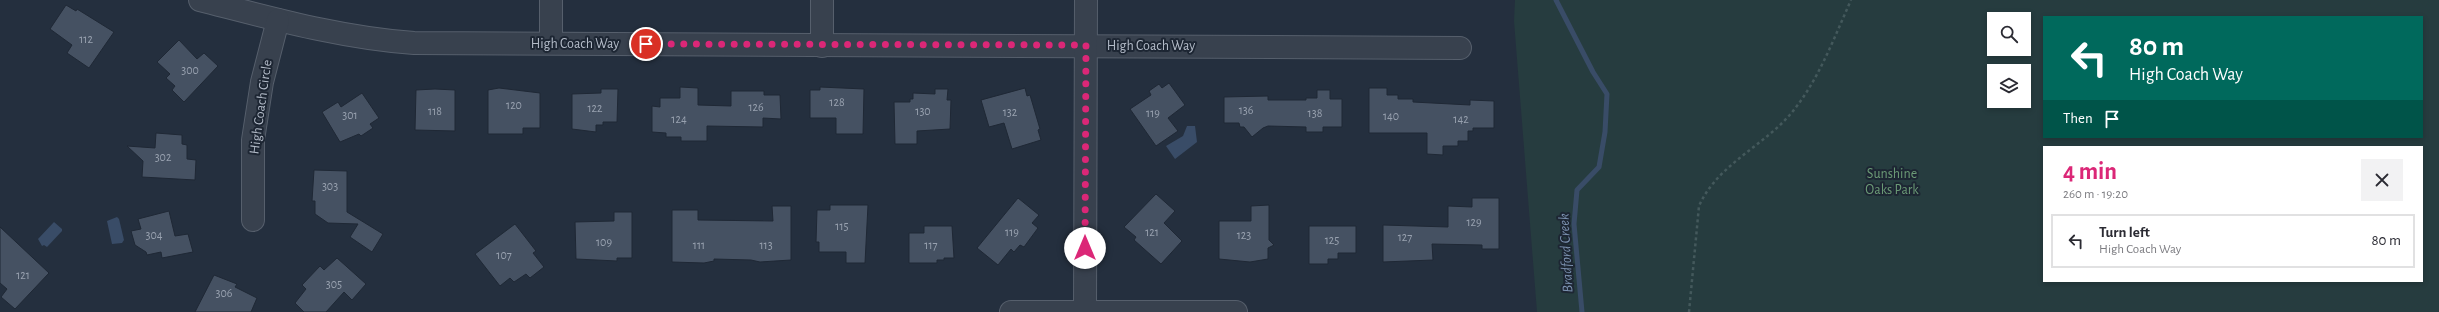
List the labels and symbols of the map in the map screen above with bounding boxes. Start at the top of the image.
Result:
pin [629,27,663,61]
house number: 112 [79,33,93,45]
street label: High Coach Way [531,37,619,51]
street label: High Coach Way [1107,39,1195,53]
street label: High Coach Circle [247,59,275,155]
house number: 300 [181,64,199,76]
house number: 128 [829,96,845,108]
house number: 120 [506,99,522,111]
house number: 126 [748,101,764,113]
house number: 122 [587,102,603,114]
house number: 136 [1239,104,1254,116]
house number: 118 [428,105,442,117]
house number: 130 [915,105,931,117]
house number: 132 [1003,106,1018,118]
house number: 119 [1146,107,1160,119]
house number: 138 [1308,107,1323,119]
house number: 301 [342,109,358,121]
house number: 140 [1383,110,1399,122]
house number: 124 [671,113,687,125]
house number: 142 [1453,113,1469,125]
house number: 302 [155,151,172,163]
park label: Sunshine Oaks Park [1865,167,1919,197]
house number: 303 [322,180,338,192]
water label: Bradford Creek [1556,213,1576,293]
house number: 129 [1466,216,1482,228]
house number: 115 [835,220,849,232]
house number: 119 [1005,226,1019,238]
house number: 121 [1145,226,1159,238]
position arrow [1064,227,1106,269]
house number: 304 [145,229,163,241]
house number: 123 [1237,229,1251,241]
house number: 127 [1398,231,1412,243]
house number: 125 [1325,234,1339,246]
house number: 109 [596,236,612,248]
house number: 111 [693,239,705,251]
house number: 113 [759,239,773,251]
house number: 117 [924,239,938,251]
house number: 107 [496,249,512,261]
house number: 121 [16,269,30,281]
house number: 305 [326,278,342,290]
house number: 306 [216,287,233,299]

